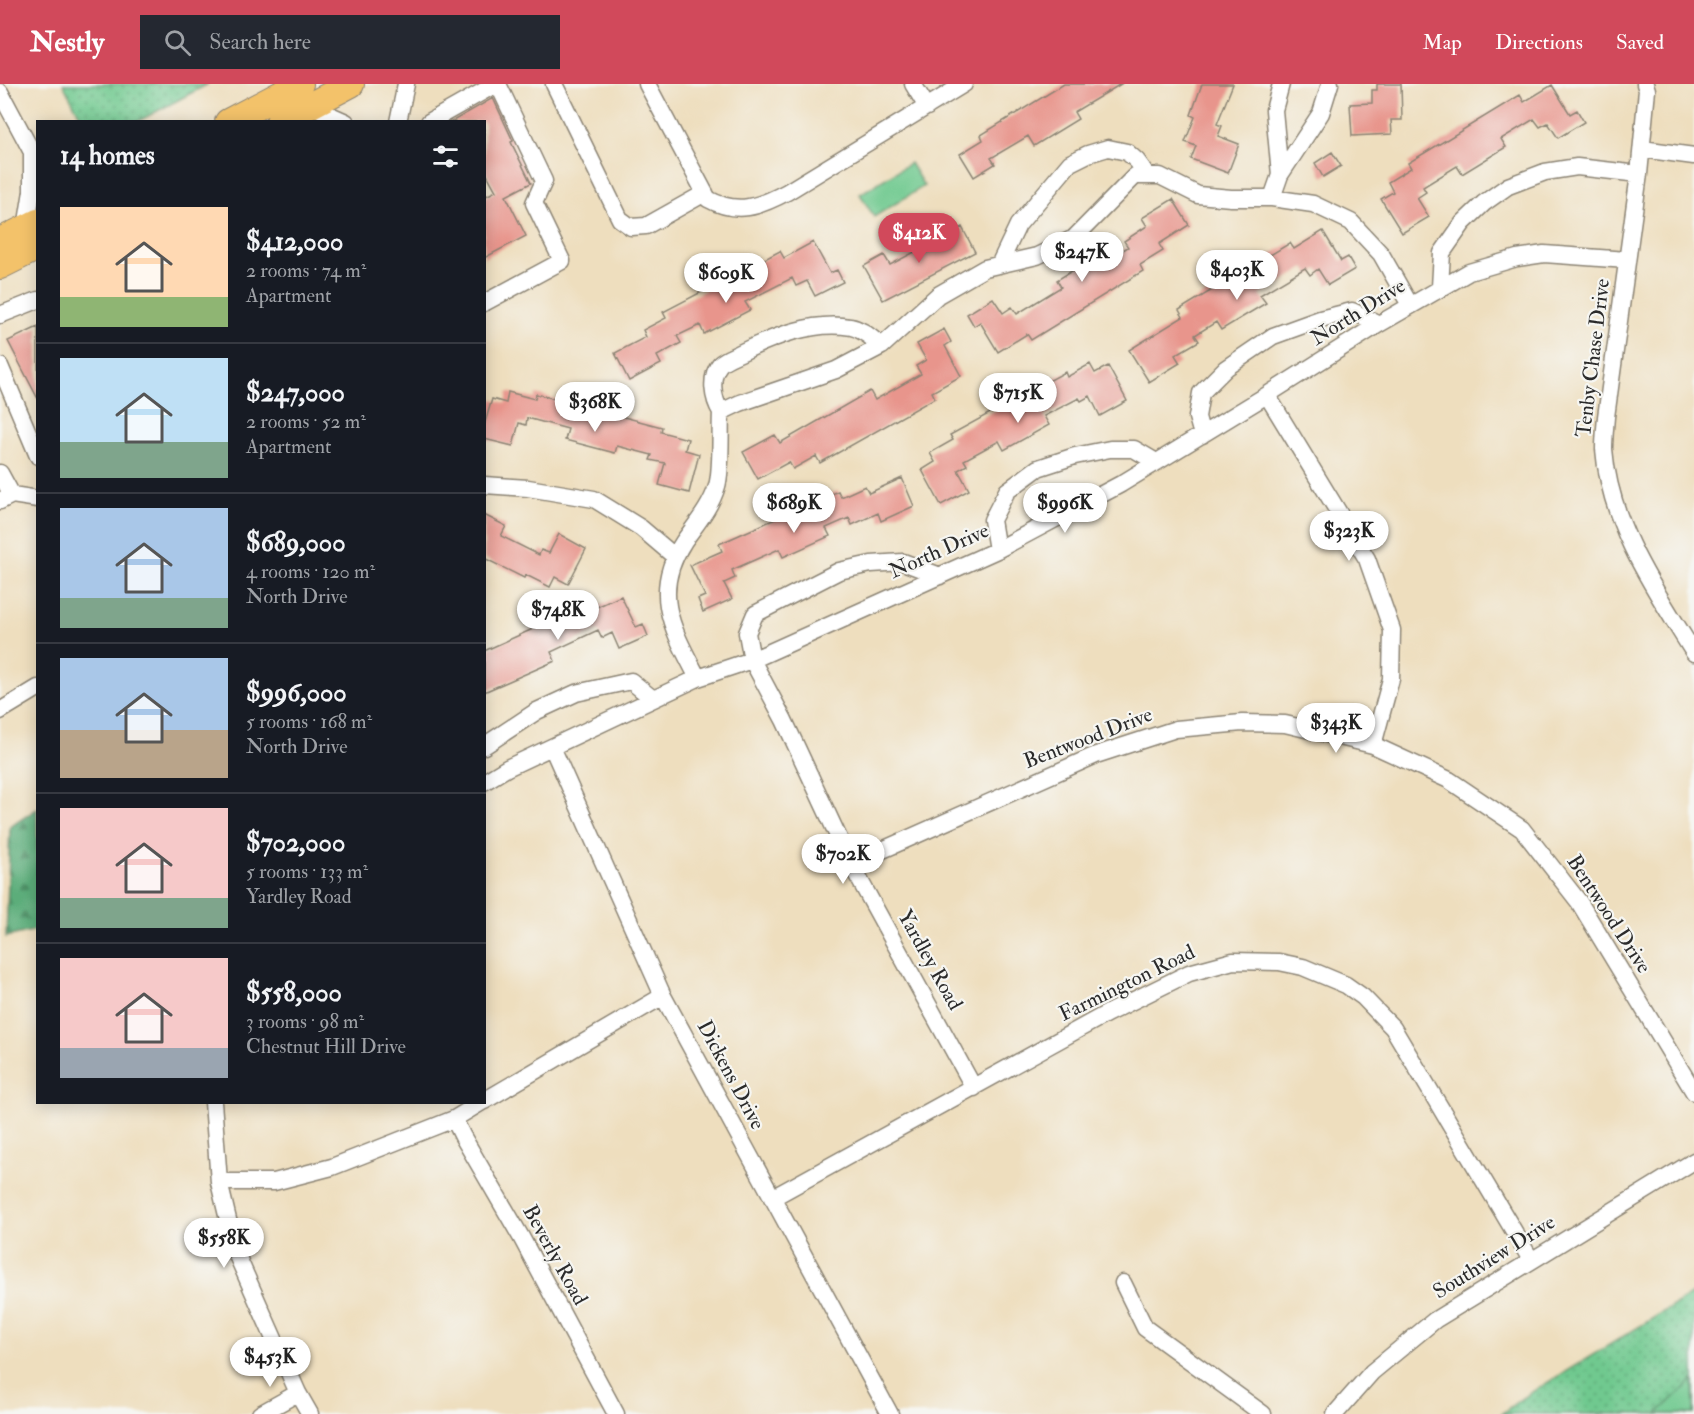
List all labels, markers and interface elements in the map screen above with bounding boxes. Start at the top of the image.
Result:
search box [140,15,560,69]
text: Nestly [30,25,104,60]
icon: search [161,26,194,59]
text: Search here [209,28,311,56]
text: Map [1422,29,1462,56]
text: Directions [1495,29,1583,56]
text: Saved [1616,29,1664,56]
text: 14 homes [60,140,155,172]
icon: filters [429,140,462,173]
pin: $412K [877,213,961,264]
text: $412K [892,220,946,245]
text: $412,000 [246,226,343,258]
icon: home [108,231,180,303]
pin: $247K [1040,232,1124,283]
text: $247K [1055,239,1109,264]
pin: $403K [1195,250,1279,301]
pin: $609K [684,253,768,304]
text: $403K [1210,257,1264,282]
text: 2 rooms · 74 m² [246,258,367,283]
text: $609K [698,260,754,285]
street label: North Drive [1306,272,1411,352]
street label: Tenby Chase Drive [1570,277,1616,439]
text: Apartment [246,283,331,308]
pin: $715K [976,373,1060,424]
text: $247,000 [246,377,345,409]
text: $715K [993,380,1043,405]
icon: home [108,382,180,454]
pin: $368K [553,382,637,433]
text: $368K [569,389,621,414]
text: 2 rooms · 52 m² [246,409,366,434]
text: Apartment [246,434,331,459]
pin: $689K [752,483,836,534]
pin: $996K [1023,483,1107,534]
text: $689K [766,490,822,515]
text: $996K [1037,490,1093,515]
pin: $323K [1307,511,1391,562]
street label: North Drive [885,517,993,585]
text: $323K [1324,518,1374,543]
text: $689,000 [246,527,346,559]
icon: home [108,532,180,604]
text: 4 rooms · 120 m² [246,559,375,584]
text: North Drive [246,584,348,609]
pin: $748K [516,590,600,641]
text: $748K [531,597,585,622]
text: $996,000 [246,677,347,709]
icon: home [108,682,180,754]
street label: Bentwood Drive [1020,701,1156,775]
pin: $343K [1294,703,1378,754]
text: 5 rooms · 168 m² [246,709,372,734]
text: $343K [1310,710,1362,735]
text: North Drive [246,734,348,759]
text: $702,000 [246,827,345,859]
icon: home [108,832,180,904]
pin: $702K [801,834,885,885]
text: $702K [816,841,870,866]
street label: Bentwood Drive [1561,850,1657,979]
text: 5 rooms · 133 m² [246,859,368,884]
text: Yardley Road [246,884,352,909]
street label: Yardley Road [891,905,969,1016]
street label: Farmington Road [1055,938,1200,1028]
text: $558,000 [246,977,342,1009]
icon: home [108,982,180,1054]
text: 3 rooms · 98 m² [246,1009,364,1034]
street label: Dickens Drive [691,1016,771,1135]
text: Chestnut Hill Drive [246,1034,406,1059]
street label: Beverly Road [516,1200,594,1311]
street label: Southview Drive [1428,1209,1560,1305]
pin: $558K [182,1218,266,1269]
text: $558K [198,1225,250,1250]
pin: $453K [228,1337,312,1388]
text: $453K [244,1344,296,1369]

